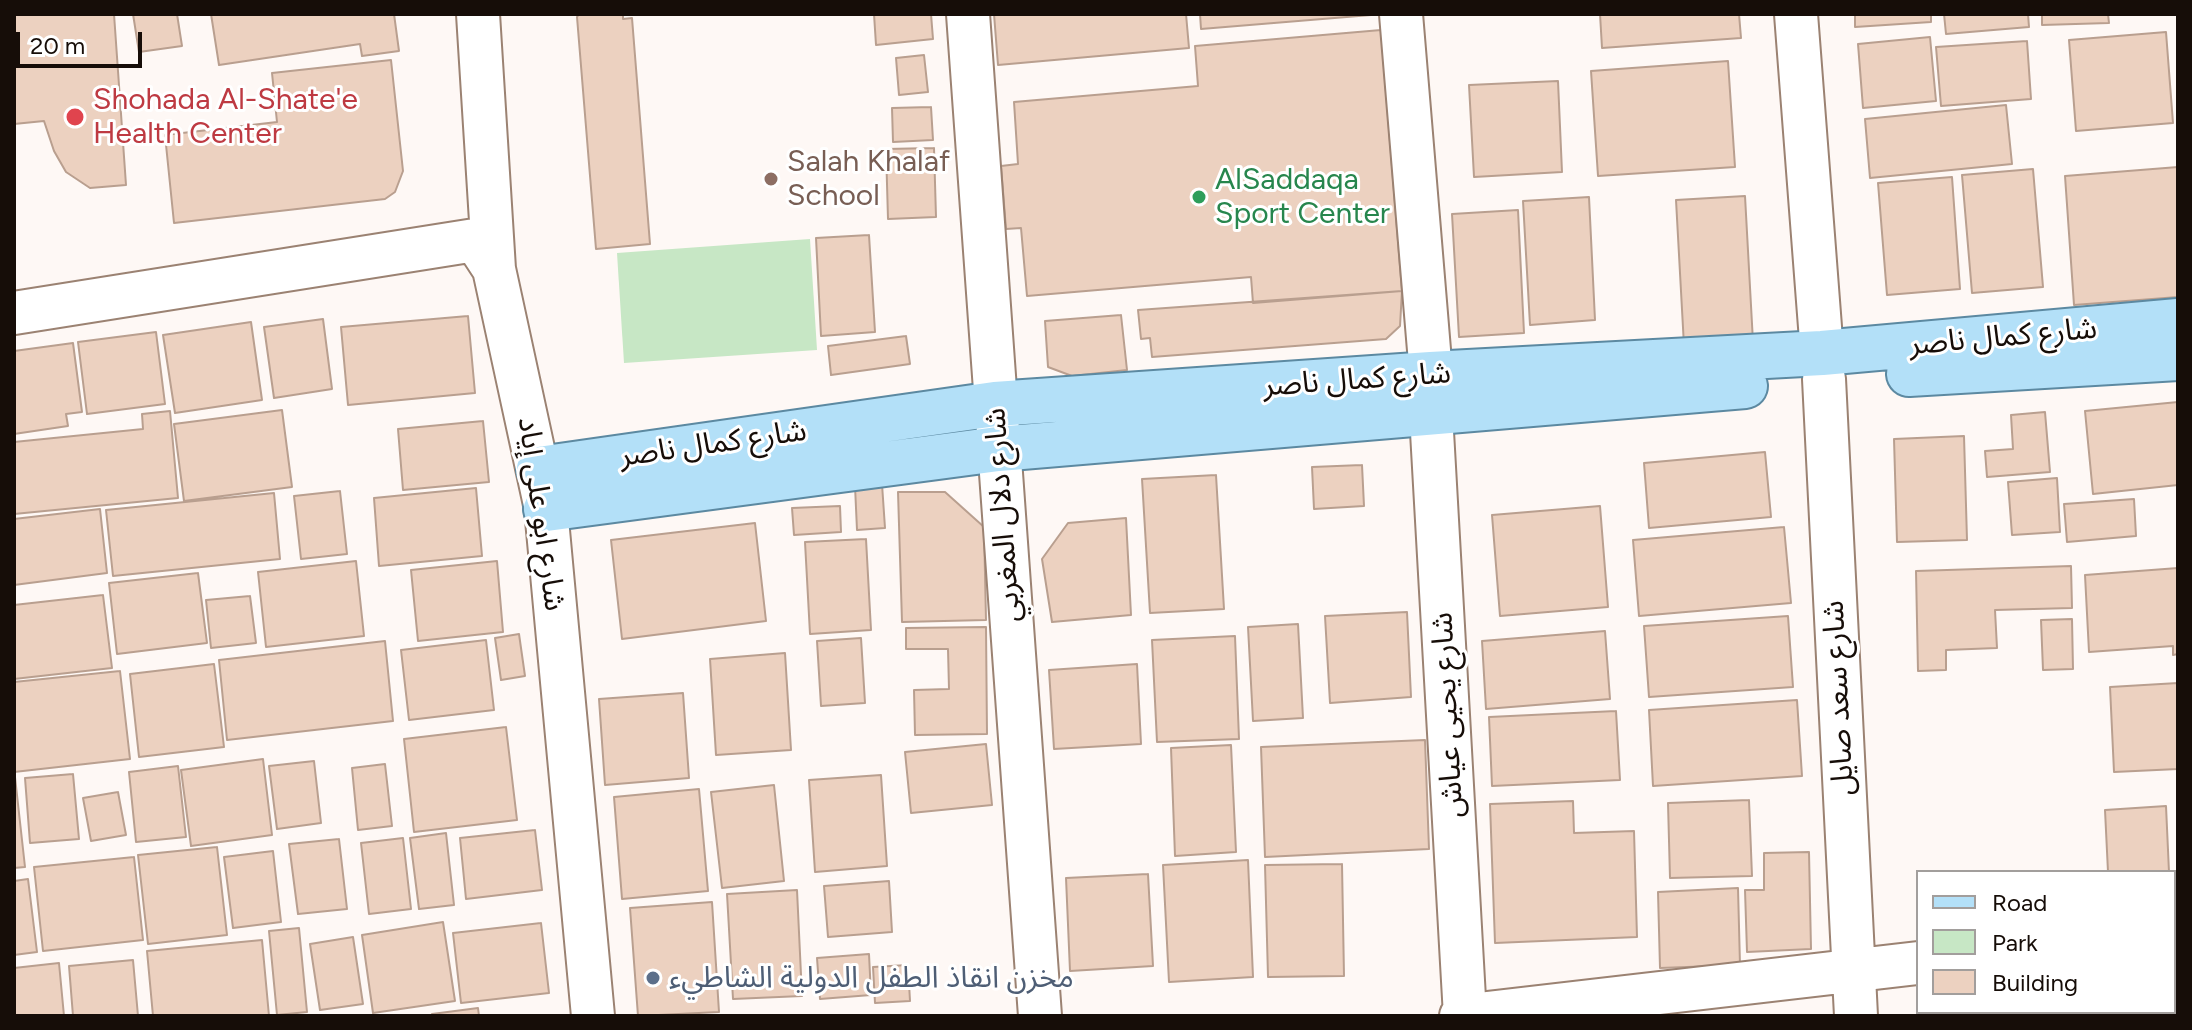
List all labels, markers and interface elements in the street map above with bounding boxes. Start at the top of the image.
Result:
scale bar [20,16,146,66]
text: 20 m [30,31,85,60]
place label: Shohada Al-Shate'e Health Center [93,82,358,152]
marker: Shohada Al-Shate'e Health Center [64,106,86,128]
place label: Salah Khalaf School [787,144,950,214]
place label: AlSaddaqa Sport Center [1215,162,1390,232]
marker: Salah Khalaf School [762,170,780,188]
marker: AlSaddaqa Sport Center [1190,188,1208,206]
street label: شارع كمال ناصر [1908,311,2098,363]
street label: شارع كمال ناصر [1262,355,1452,405]
street label: شارع دلال المغربي [978,407,1028,623]
street label: شارع كمال ناصر [617,413,809,475]
street label: شارع ابو على إياد [510,415,572,613]
street label: شارع سعد صايل [1816,600,1862,796]
street label: شارع يحيى عياش [1425,611,1471,819]
legend [1916,870,2176,1014]
text: Road [1992,888,2047,917]
text: Park [1992,928,2038,957]
place label: مخزن انقاذ الطفل الدولية الشاطيء [669,960,1074,996]
text: Building [1992,968,2078,997]
marker: مخزن انقاذ الطفل الدولية الشاطيء [644,969,662,987]

